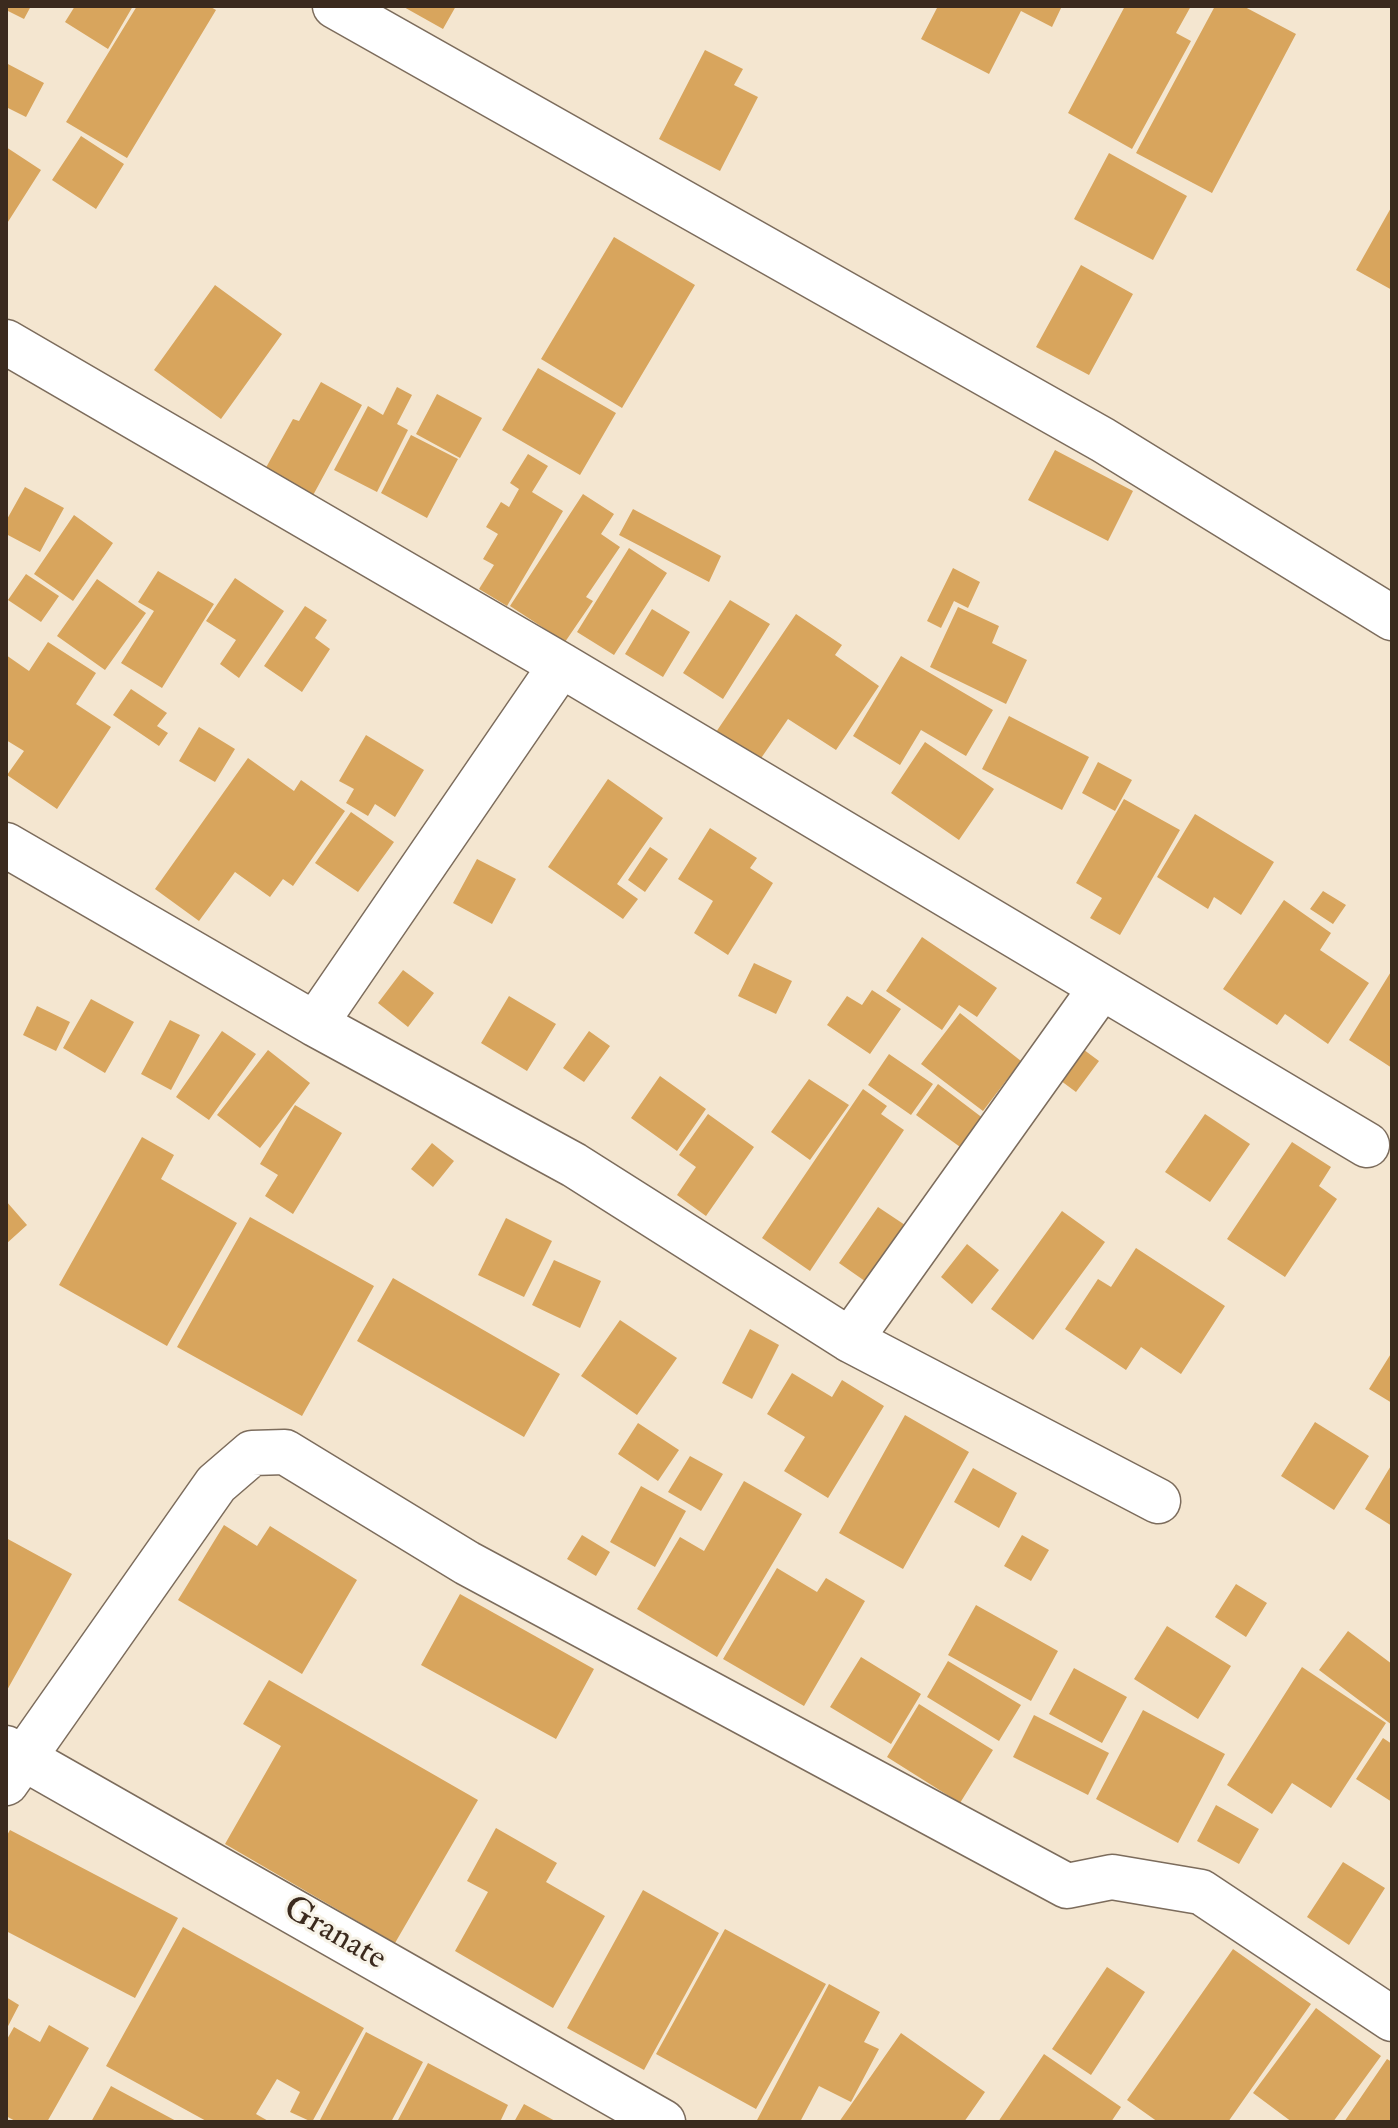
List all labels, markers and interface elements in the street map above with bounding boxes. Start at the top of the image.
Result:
street label: Granate [275,1889,393,1981]

